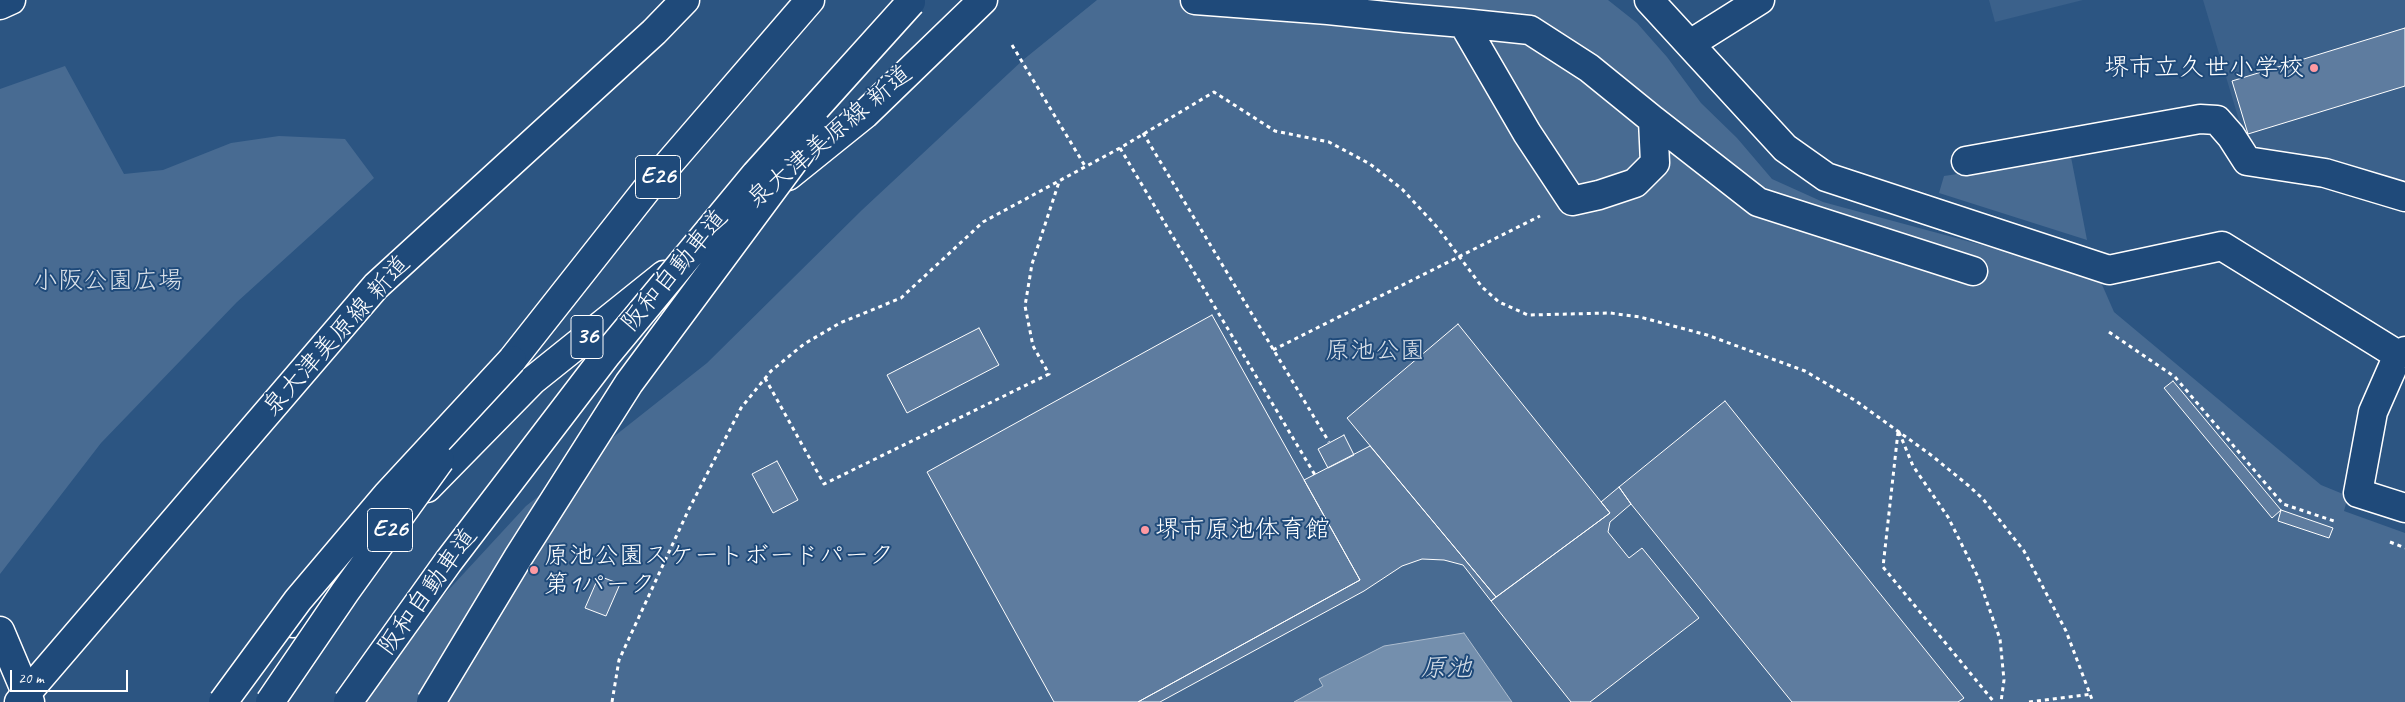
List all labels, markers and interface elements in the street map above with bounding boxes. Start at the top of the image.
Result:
place label: 堺市立久世小学校 [2104,53,2304,83]
street label: 泉大津美原線 新道 [741,59,919,215]
marker: 堺市立久世小学校 [2308,62,2320,74]
road number: E26 [636,156,680,198]
street label: 阪和自動車道 [615,204,735,338]
street label: 泉大津美原線 新道 [257,249,417,423]
park label: 小阪公園広場 [33,266,183,296]
road number: 36 [571,316,603,358]
park label: 原池公園 [1325,336,1425,366]
road number: E26 [368,508,412,552]
place label: 堺市原池体育館 [1155,515,1330,545]
street label: 阪和自動車道 [372,523,484,661]
marker: 堺市原池体育館 [1139,524,1151,536]
place label: 原池公園スケートボードパーク 第1パーク [544,541,894,600]
marker: 原池公園スケートボードパーク 第1パーク [528,564,540,576]
water label: 原池 [1420,653,1472,685]
scale bar [12,660,130,692]
text: 20 m [18,669,44,688]

